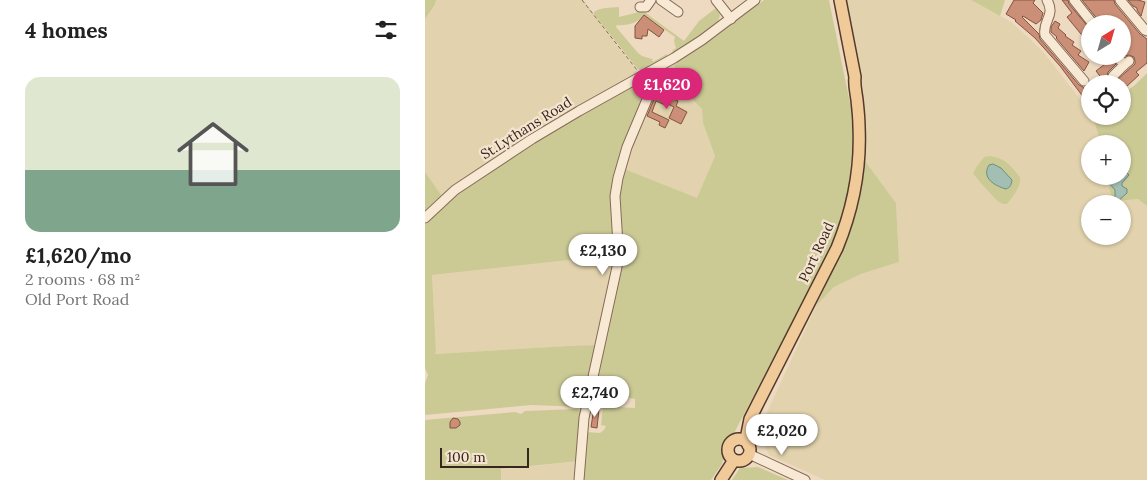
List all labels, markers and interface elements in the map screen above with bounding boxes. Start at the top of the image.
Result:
north arrow [1081,15,1131,65]
map controls [1081,15,1131,245]
icon: filters [372,16,400,44]
text: 4 homes [25,17,108,44]
pin: £1,620 [626,68,708,110]
text: £1,620 [643,74,691,94]
button: locate [1081,75,1131,125]
street label: St.Lythans Road [477,93,575,163]
icon: home [168,109,258,199]
button: + [1081,135,1131,185]
button: − [1081,195,1131,245]
street label: Port Road [794,219,838,285]
pin: £2,130 [562,234,644,276]
text: £2,130 [579,240,627,260]
text: £1,620/mo [25,242,131,269]
text: 2 rooms · 68 m² [25,269,140,289]
text: Old Port Road [25,289,129,309]
pin: £2,740 [554,376,636,418]
text: £2,740 [571,382,619,402]
pin: £2,020 [741,414,823,456]
text: £2,020 [757,420,807,440]
scale bar [440,445,529,468]
text: 100 m [447,448,486,466]

